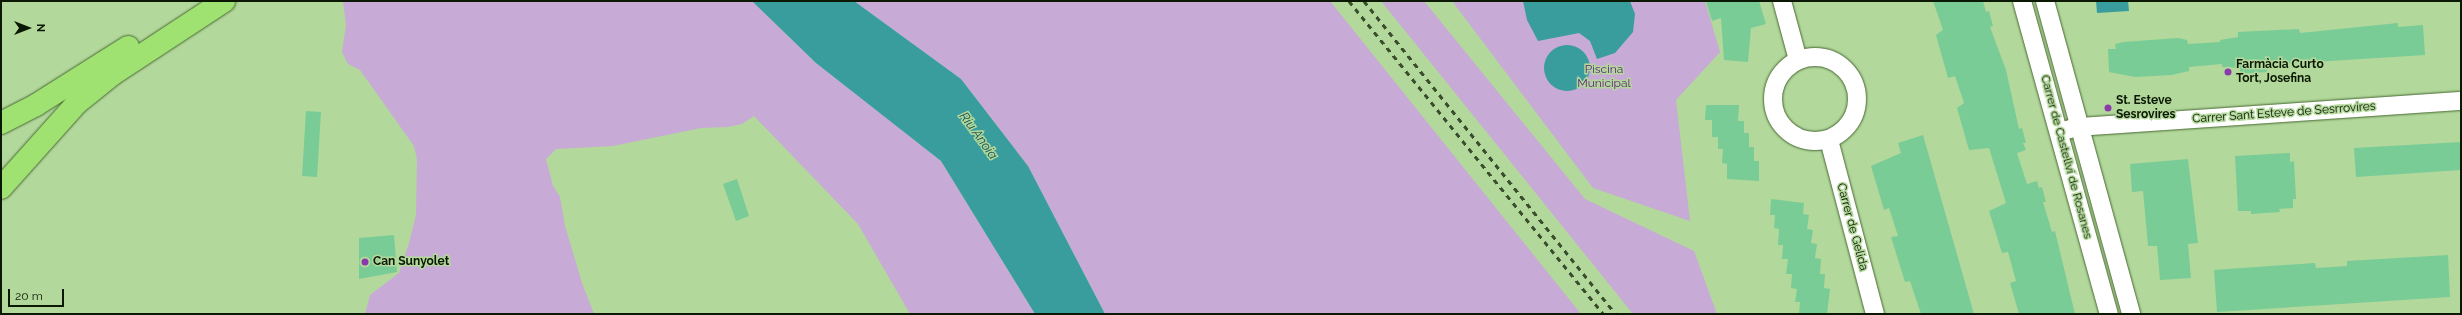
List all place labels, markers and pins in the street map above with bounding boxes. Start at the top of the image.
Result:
place label: Farmàcia Curto Tort, Josefina [2236,58,2324,86]
marker: Farmàcia Curto Tort, Josefina [2223,67,2233,77]
place label: St. Esteve Sesrovires [2116,94,2175,122]
marker: St. Esteve Sesrovires [2103,103,2113,113]
place label: Can Sunyolet [373,255,449,269]
marker: Can Sunyolet [360,257,370,267]

